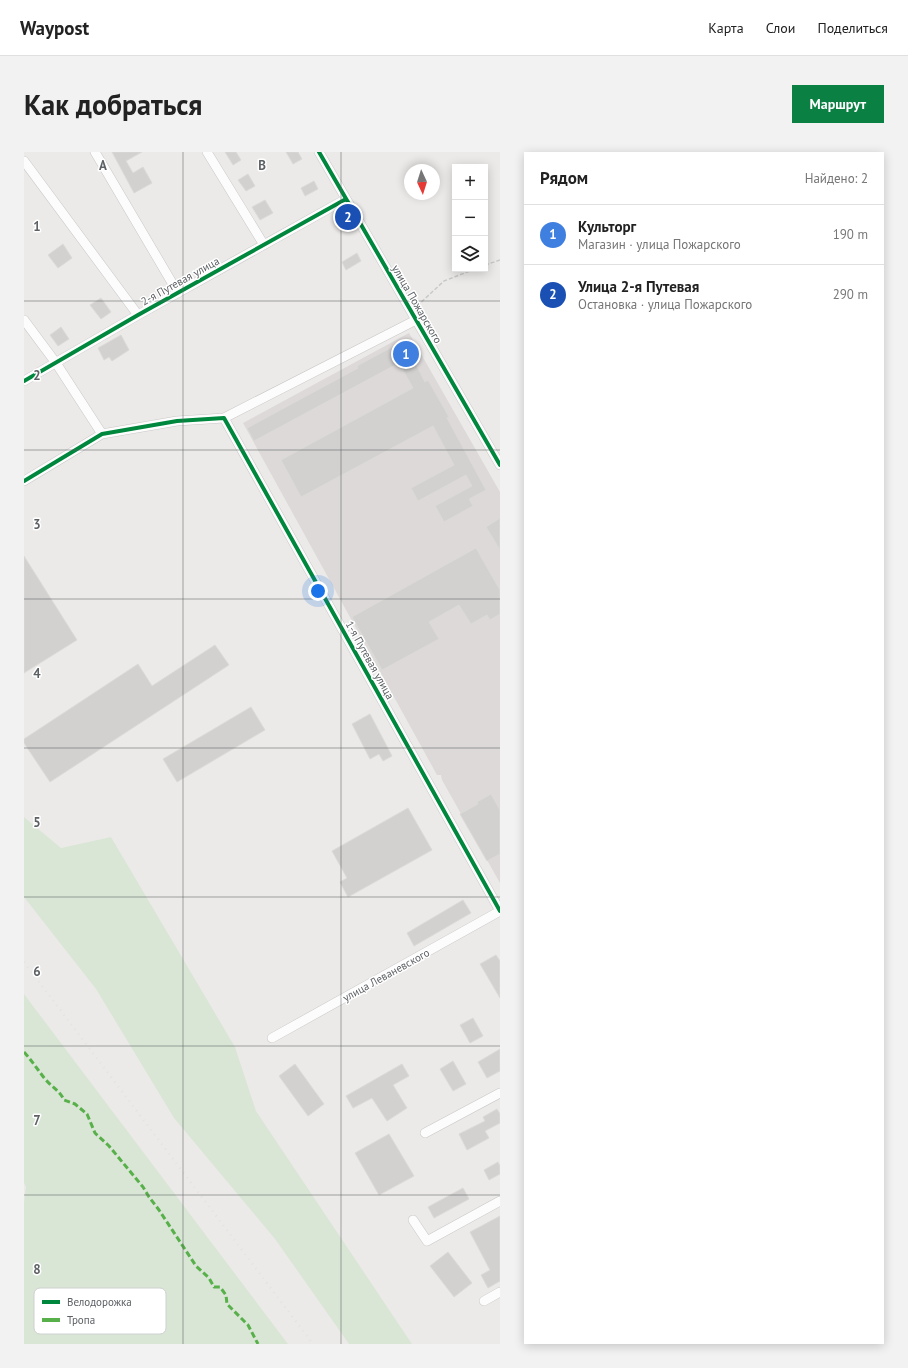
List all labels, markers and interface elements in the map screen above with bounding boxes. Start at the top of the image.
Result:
text: Waypost [20,16,89,40]
text: Карта [708,19,744,37]
text: Слои [766,19,795,37]
text: Поделиться [817,19,888,37]
button: Маршрут [792,85,884,123]
text: Как добраться [24,86,202,123]
text: A [99,157,107,174]
text: B [258,157,266,174]
north arrow [404,164,440,200]
map controls [452,164,488,272]
button: + [452,164,488,200]
text: Рядом [540,167,588,189]
text: Найдено: 2 [805,170,868,187]
button: − [452,200,488,236]
pin: 2 [335,202,361,232]
text: Культорг [578,217,636,236]
text: 1 [33,218,41,235]
text: 1 [549,226,557,243]
text: 190 m [833,226,868,243]
button: layers [452,236,488,272]
text: Магазин · улица Пожарского [578,236,741,253]
street label: 2-я Путевая улица [138,254,222,308]
street label: улица Пожарского [389,262,445,346]
text: Улица 2-я Путевая [578,277,699,296]
text: 2 [549,286,557,303]
text: 290 m [833,286,868,303]
text: Остановка · улица Пожарского [578,296,752,313]
pin: 1 [393,339,419,369]
text: 2 [33,367,41,384]
text: 3 [33,516,41,533]
your location [308,581,328,601]
street label: 1-я Путевая улица [343,618,397,702]
text: 4 [33,665,41,682]
text: 5 [33,814,41,831]
street label: улица Леваневского [340,945,432,1005]
text: 6 [33,963,41,980]
text: 7 [33,1112,41,1129]
text: 8 [33,1261,41,1278]
legend [34,1288,166,1334]
text: Велодорожка [67,1295,132,1309]
text: Тропа [67,1313,95,1327]

